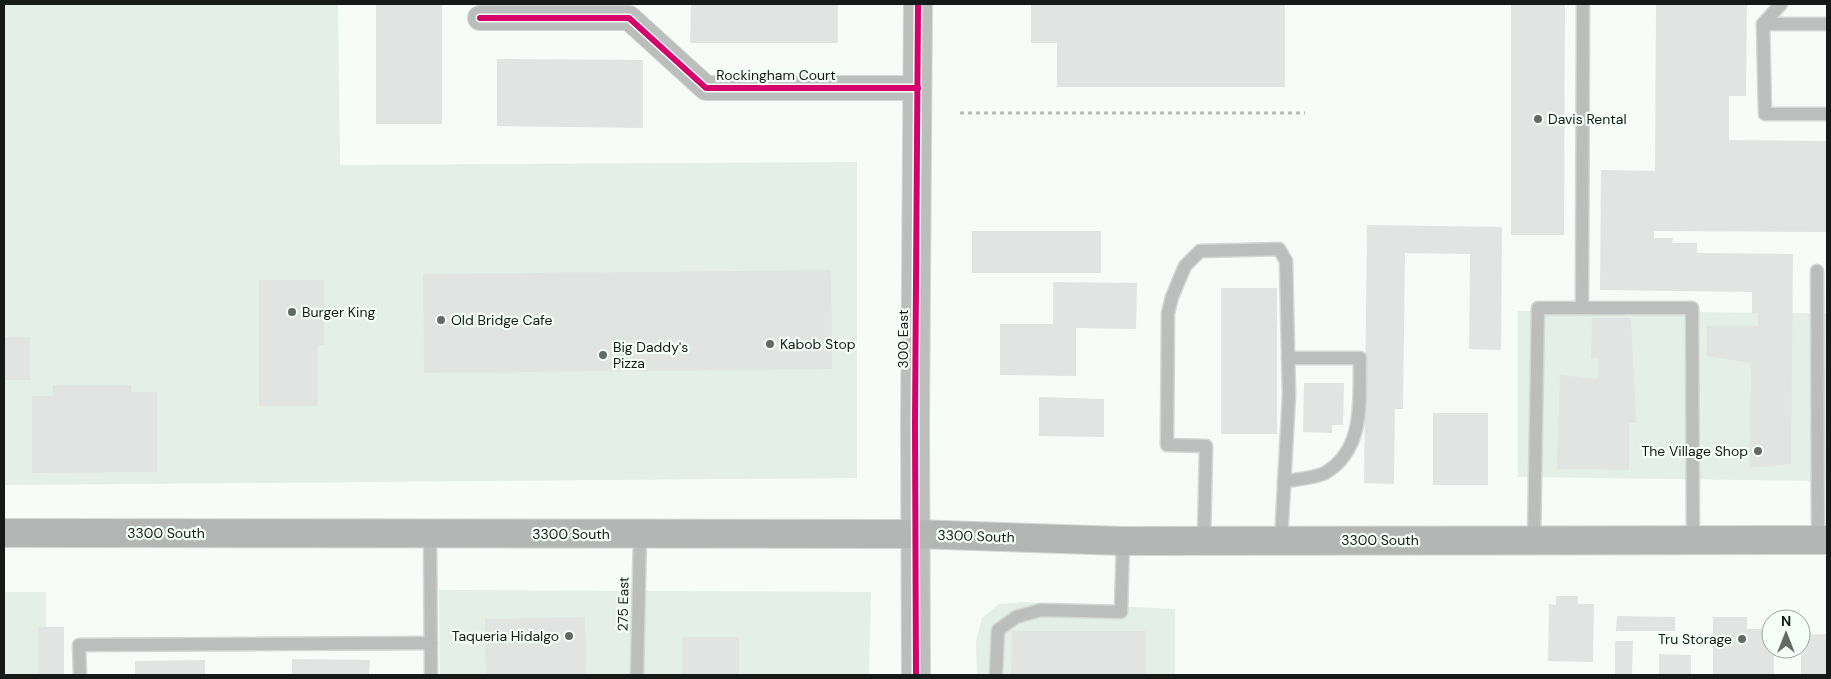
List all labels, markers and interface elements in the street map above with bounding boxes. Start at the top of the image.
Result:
street label: Rockingham Court [716,66,836,84]
place label: Davis Rental [1548,110,1627,128]
marker: Davis Rental [1532,113,1544,125]
place label: Burger King [302,303,375,321]
marker: Burger King [286,306,298,318]
street label: 300 East [894,310,912,368]
place label: Old Bridge Cafe [451,311,553,329]
marker: Old Bridge Cafe [435,314,447,326]
place label: Kabob Stop [780,335,856,353]
place label: Big Daddy's Pizza [613,338,688,372]
marker: Kabob Stop [764,338,776,350]
marker: Big Daddy's Pizza [597,349,609,361]
place label: The Village Shop [1641,442,1748,460]
marker: The Village Shop [1752,445,1764,457]
street label: 3300 South [127,524,205,542]
street label: 3300 South [532,525,610,543]
street label: 3300 South [937,526,1015,546]
street label: 3300 South [1341,531,1419,549]
street label: 275 East [614,576,632,632]
north arrow [1761,609,1811,659]
text: N [1781,612,1791,630]
place label: Taqueria Hidalgo [452,627,559,645]
marker: Taqueria Hidalgo [563,630,575,642]
place label: Tru Storage [1658,630,1732,648]
marker: Tru Storage [1736,633,1748,645]

